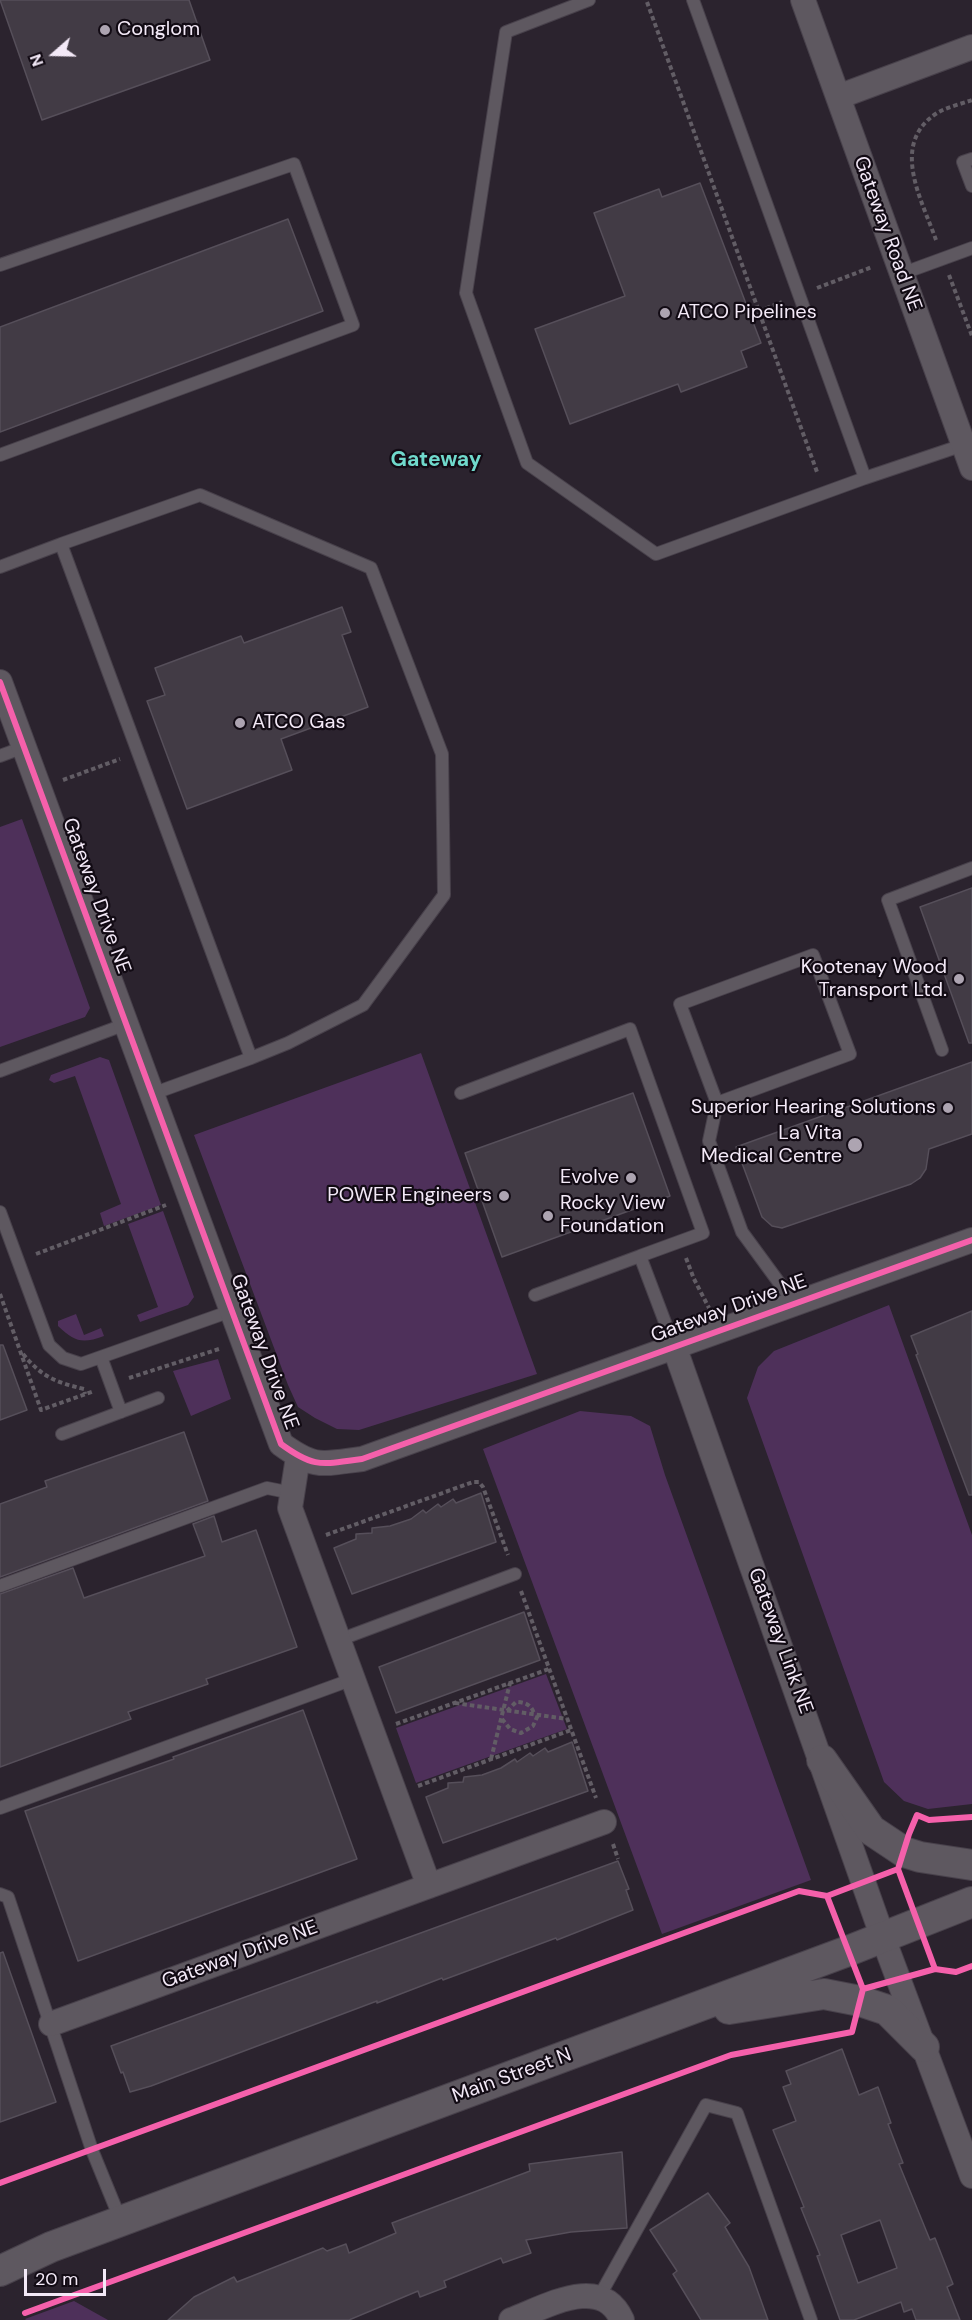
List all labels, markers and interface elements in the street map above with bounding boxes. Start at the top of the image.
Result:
place label: Conglom [117,18,200,42]
marker: Conglom [98,23,112,37]
north arrow [24,24,84,84]
text: N [25,51,48,69]
street label: Gateway Road NE [848,153,926,315]
place label: ATCO Pipelines [677,301,817,325]
marker: ATCO Pipelines [658,306,672,320]
district label: Gateway [391,447,481,473]
place label: ATCO Gas [252,711,345,735]
marker: ATCO Gas [233,716,247,730]
street label: Gateway Drive NE [57,815,135,977]
place label: Kootenay Wood Transport Ltd. [801,956,947,1003]
marker: Kootenay Wood Transport Ltd. [952,972,966,986]
place label: Superior Hearing Solutions [691,1096,936,1120]
marker: Superior Hearing Solutions [941,1101,955,1115]
place label: La Vita Medical Centre [701,1122,842,1169]
marker: La Vita Medical Centre [846,1136,864,1154]
place label: Evolve [560,1166,619,1190]
marker: Evolve [624,1171,638,1185]
place label: POWER Engineers [327,1184,492,1208]
marker: POWER Engineers [497,1189,511,1203]
place label: Rocky View Foundation [560,1192,665,1239]
marker: Rocky View Foundation [541,1209,555,1223]
street label: Gateway Drive NE [648,1270,810,1348]
street label: Gateway Drive NE [225,1271,303,1433]
street label: Gateway Link NE [742,1565,818,1717]
street label: Gateway Drive NE [159,1916,321,1994]
street label: Main Street N [449,2043,575,2109]
scale bar [27,2257,110,2295]
text: 20 m [35,2267,78,2291]

